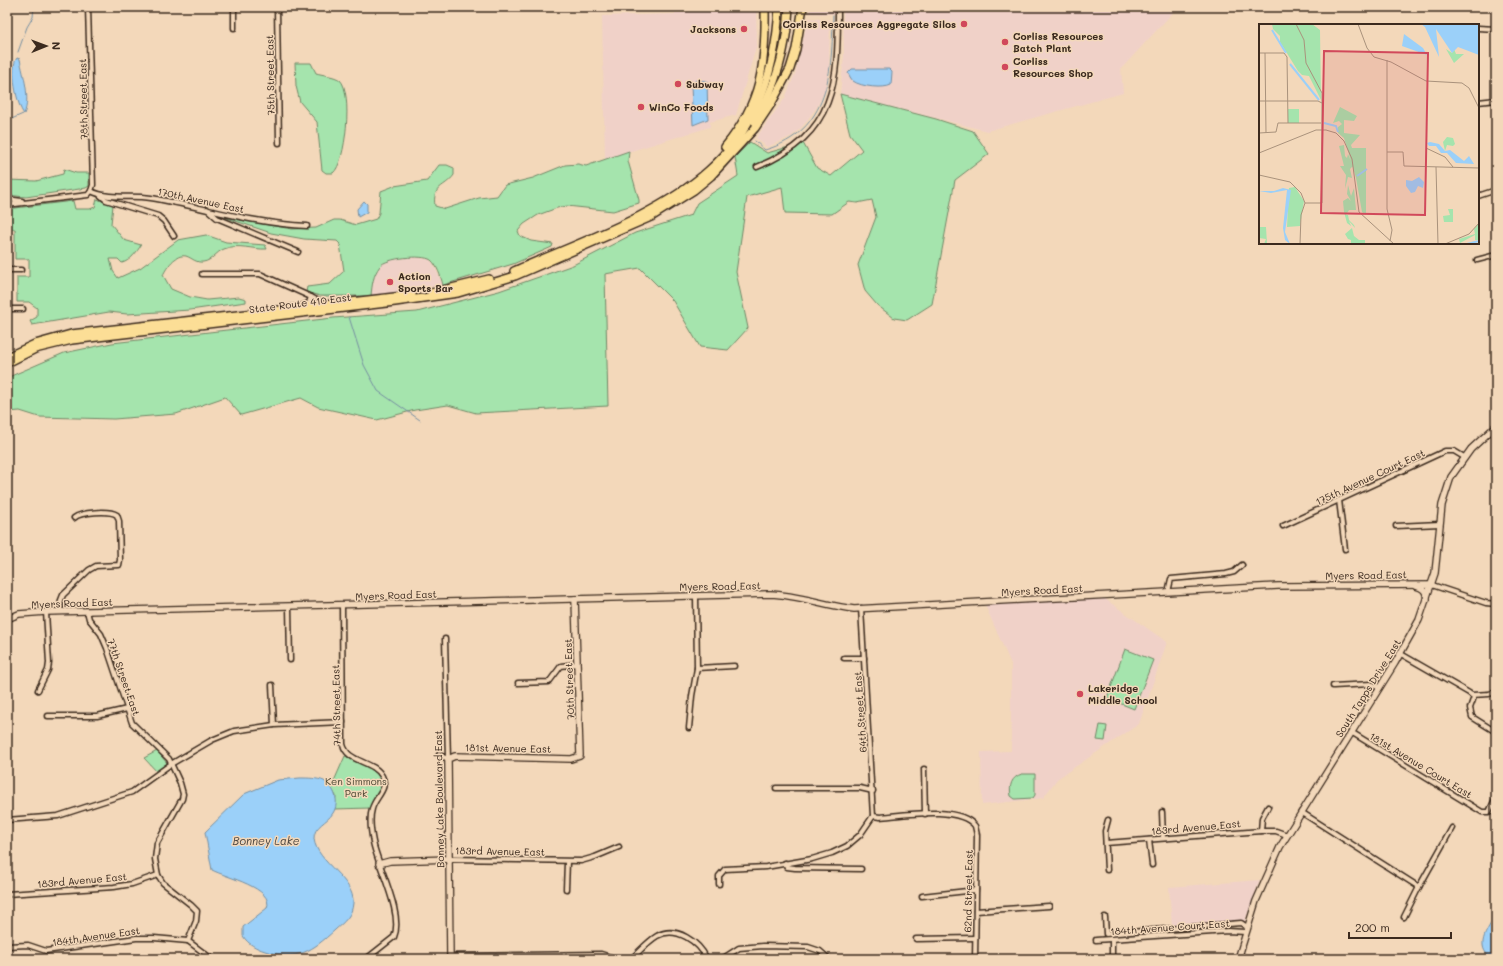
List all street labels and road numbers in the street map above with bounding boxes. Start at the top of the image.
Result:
street label: 75th Street East [262,34,278,116]
street label: 78th Street East [75,58,91,140]
street label: 170th Avenue East [156,184,246,216]
street label: State Route 410 East [248,290,352,316]
street label: 175th Avenue Court East [1313,445,1427,509]
street label: Myers Road East [1325,567,1407,583]
street label: Myers Road East [679,578,761,594]
street label: Myers Road East [1001,581,1083,599]
street label: Myers Road East [355,587,437,603]
street label: Myers Road East [31,595,113,611]
street label: South Tapps Drive East [1332,636,1404,740]
street label: 77th Street East [104,637,144,717]
street label: 70th Street East [561,638,577,720]
street label: 74th Street East [328,664,344,746]
street label: 64th Street East [850,671,870,753]
street label: 181st Avenue Court East [1367,729,1475,801]
street label: Bonney Lake Boulevard East [431,730,447,868]
street label: 181st Avenue East [465,740,551,756]
street label: 183rd Avenue East [1151,816,1241,838]
street label: 183rd Avenue East [455,843,545,859]
street label: 62nd Street East [960,849,976,933]
street label: 183rd Avenue East [37,869,127,891]
street label: 184th Avenue Court East [1110,916,1230,938]
street label: 184th Avenue East [51,923,141,949]

